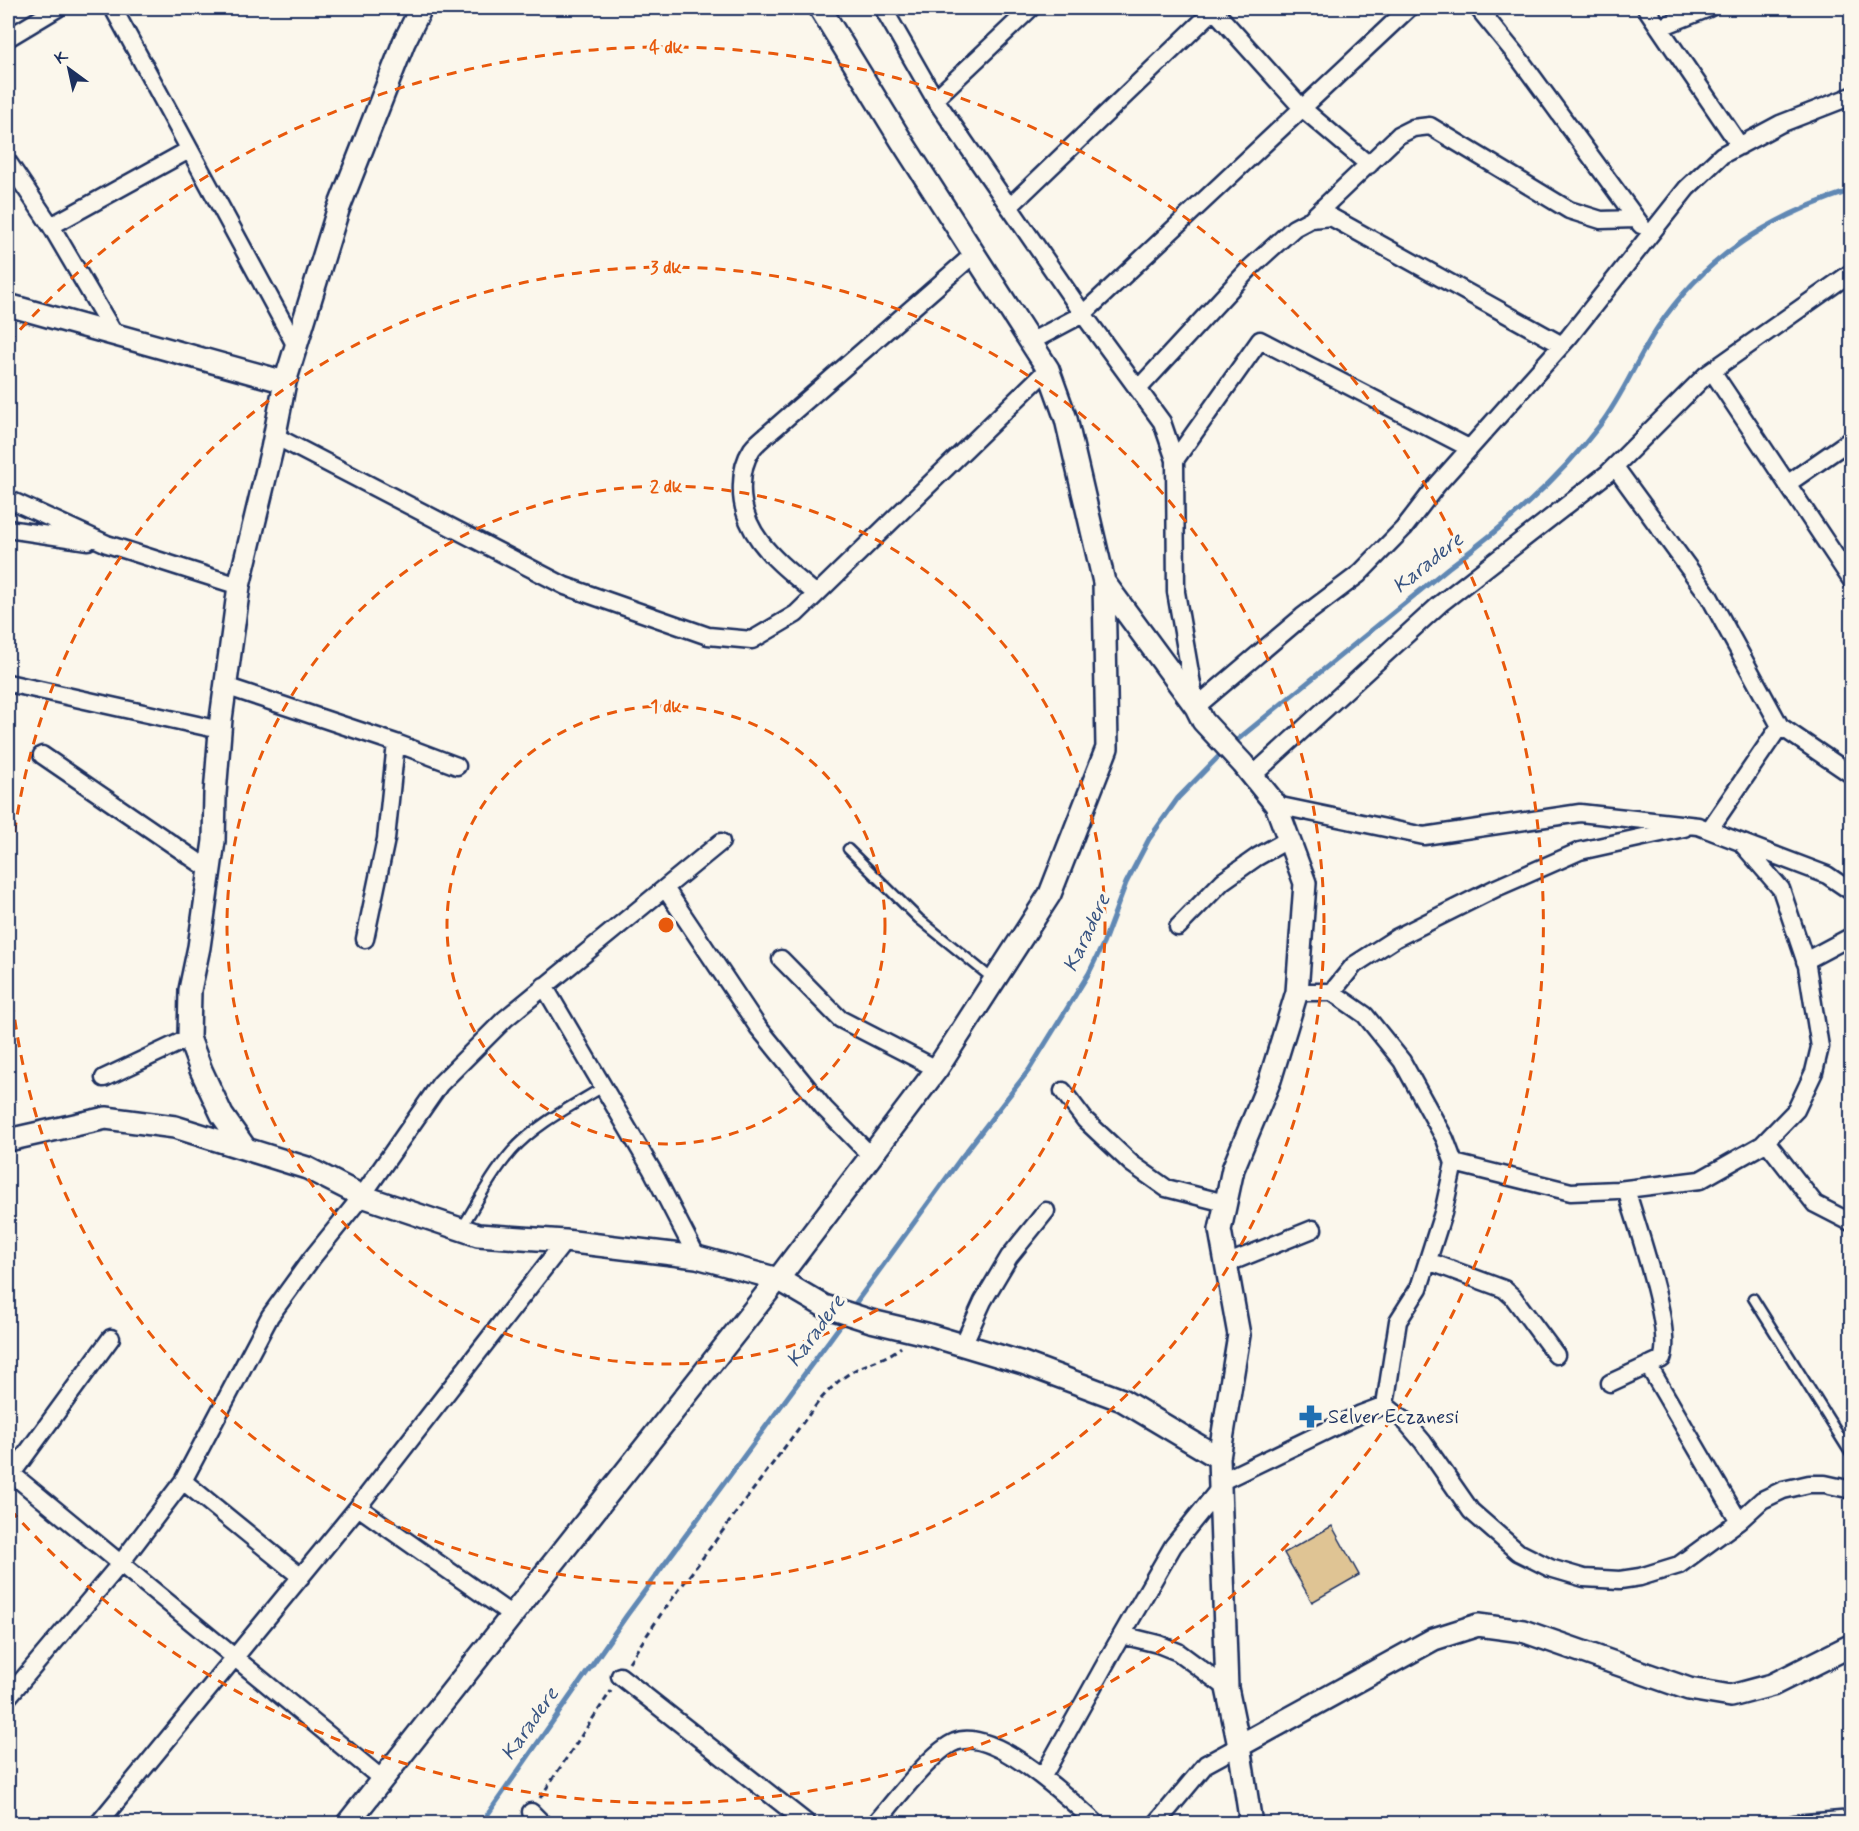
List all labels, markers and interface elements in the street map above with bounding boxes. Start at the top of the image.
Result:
text: 4 dk [649,36,684,60]
north arrow [39,39,99,99]
text: K [51,45,73,70]
text: 3 dk [650,256,683,280]
text: 2 dk [650,475,683,499]
water label: Karadere [1387,525,1470,600]
text: 1 dk [650,695,682,719]
water label: Karadere [1057,889,1118,977]
centre of rings [656,915,676,935]
water label: Karadere [780,1289,852,1373]
pharmacy icon: Selver Eczanesi [1297,1404,1323,1430]
place label: Selver Eczanesi [1328,1404,1459,1431]
water label: Karadere [495,1681,566,1766]

